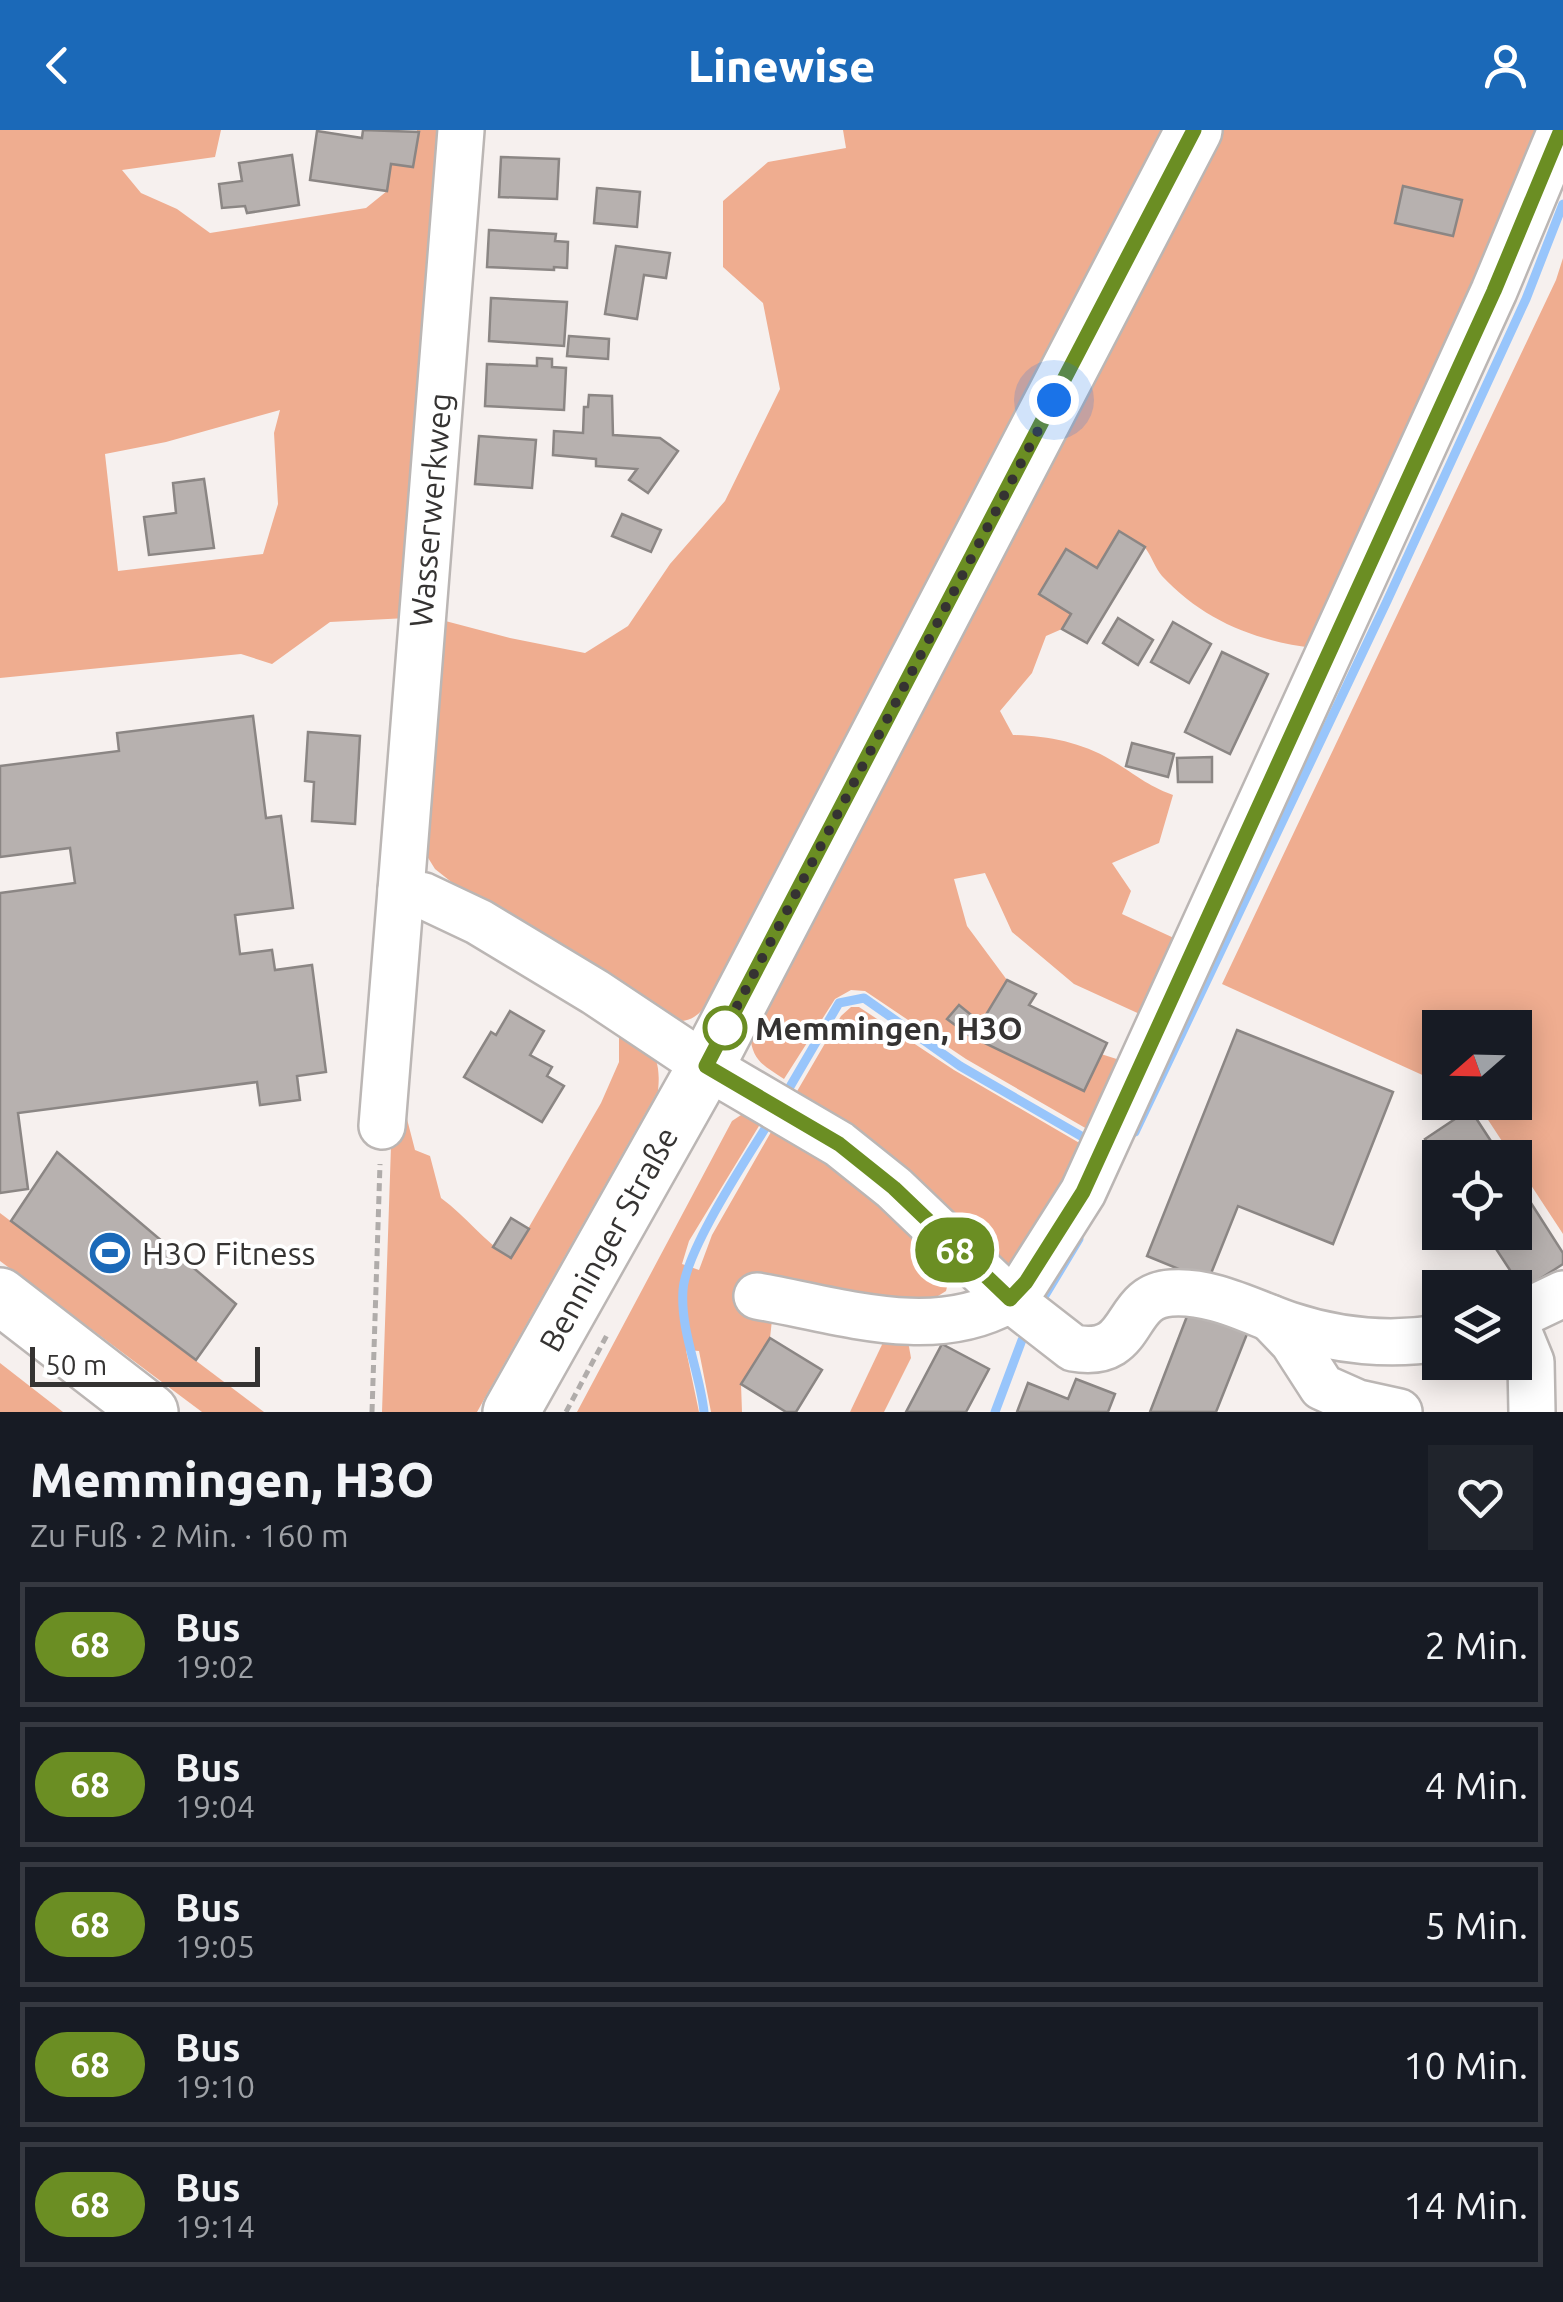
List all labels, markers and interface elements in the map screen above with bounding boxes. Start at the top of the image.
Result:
icon: back [30,38,85,93]
icon: person [1478,38,1533,93]
text: Linewise [688,40,875,91]
your location [1029,375,1079,425]
street label: Wasserwerkweg [402,391,458,629]
marker: Memmingen, H3O [704,1007,746,1049]
place label: Memmingen, H3O [755,1010,1023,1046]
north arrow [1422,1010,1532,1120]
map controls [1422,1010,1532,1380]
street label: Benninger Straße [531,1121,685,1357]
button: locate [1422,1140,1532,1250]
line badge: 68 [910,1218,1000,1282]
sports icon: H3O Fitness [87,1230,133,1276]
text: 68 [935,1230,975,1270]
place label: H3O Fitness [142,1235,315,1271]
button: layers [1422,1270,1532,1380]
scale bar [30,1342,260,1386]
text: 50 m [45,1349,107,1380]
button: heart [1428,1445,1533,1550]
text: Memmingen, H3O [30,1452,434,1506]
text: Zu Fuß · 2 Min. · 160 m [30,1517,349,1553]
text: Bus [175,1606,240,1648]
text: 68 [70,1624,110,1664]
text: 2 Min. [1425,1624,1528,1666]
text: 19:02 [175,1648,255,1684]
text: Bus [175,1746,240,1788]
text: 68 [70,1764,110,1804]
text: 4 Min. [1425,1764,1528,1806]
text: 19:04 [175,1788,255,1824]
text: Bus [175,1886,240,1928]
text: 68 [70,1904,110,1944]
text: 5 Min. [1425,1904,1528,1946]
text: 19:05 [175,1928,255,1964]
text: Bus [175,2026,240,2068]
text: 68 [70,2044,110,2084]
text: 10 Min. [1403,2044,1528,2086]
text: 19:10 [175,2068,255,2104]
text: Bus [175,2166,240,2208]
text: 68 [70,2184,110,2224]
text: 14 Min. [1403,2184,1528,2226]
text: 19:14 [175,2208,255,2244]

